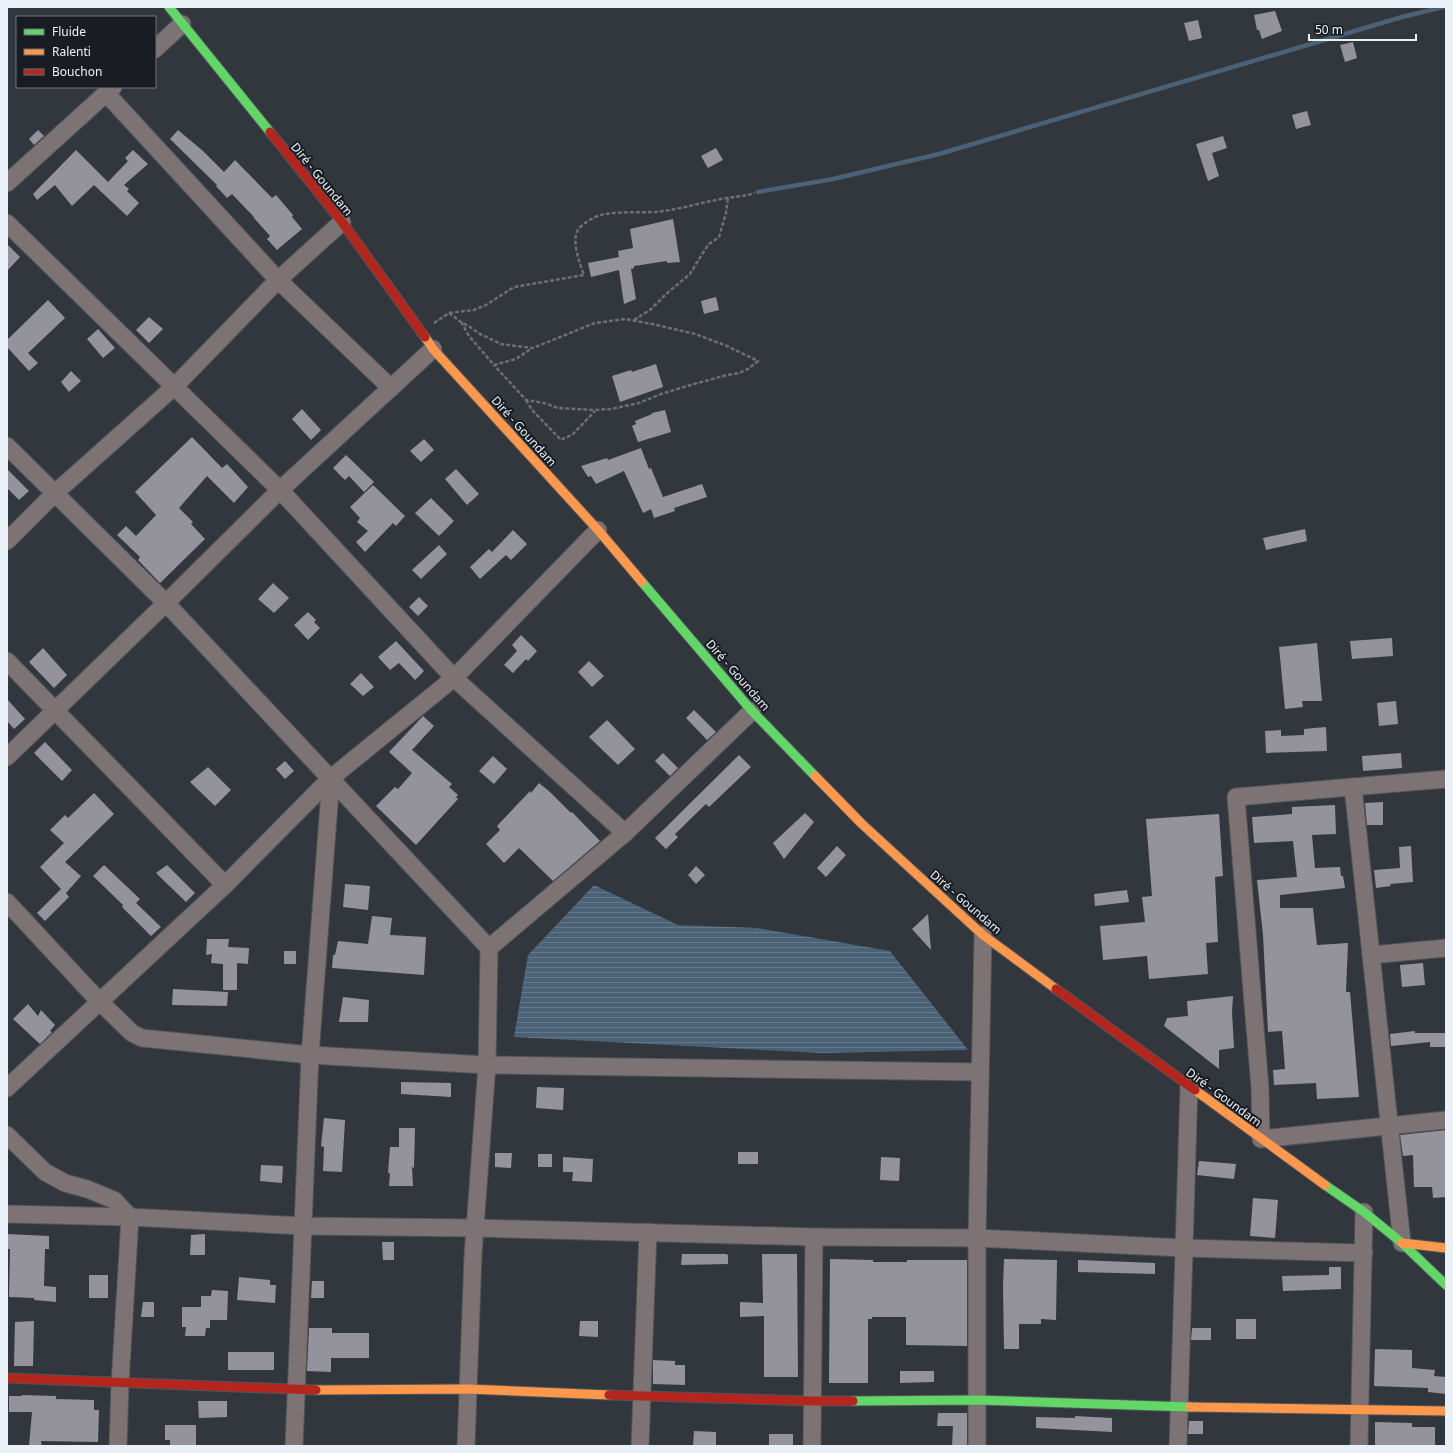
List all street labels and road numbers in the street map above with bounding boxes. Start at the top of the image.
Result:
street label: Diré - Goundam [287,139,357,219]
street label: Diré - Goundam [488,392,560,470]
street label: Diré - Goundam [702,636,774,714]
street label: Diré - Goundam [927,866,1005,938]
street label: Diré - Goundam [1183,1064,1265,1130]

